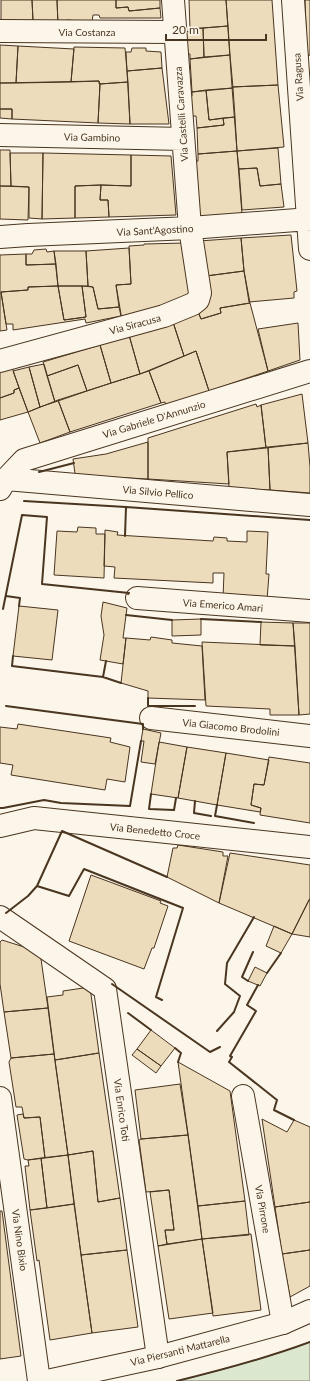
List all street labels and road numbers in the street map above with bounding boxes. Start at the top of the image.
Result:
street label: Via Costanza [59,26,115,38]
street label: Via Ragusa [290,53,306,101]
street label: Via Castelli Caravazza [172,66,190,162]
street label: Via Gambino [64,131,121,143]
street label: Via Sant'Agostino [116,222,194,238]
street label: Via Siracusa [108,311,162,337]
street label: Via Gabriele D'Annunzio [101,398,207,440]
street label: Via Silvio Pellico [122,483,194,501]
street label: Via Emerico Amari [182,596,264,614]
street label: Via Giacomo Brodolini [182,716,280,738]
street label: Via Benedetto Croce [109,820,201,842]
street label: Via Enrico Toti [112,1078,132,1142]
street label: Via Pirrone [253,1184,273,1234]
street label: Via Nino Bixio [10,1208,30,1272]
street label: Via Piersanti Mattarella [129,1332,231,1368]

